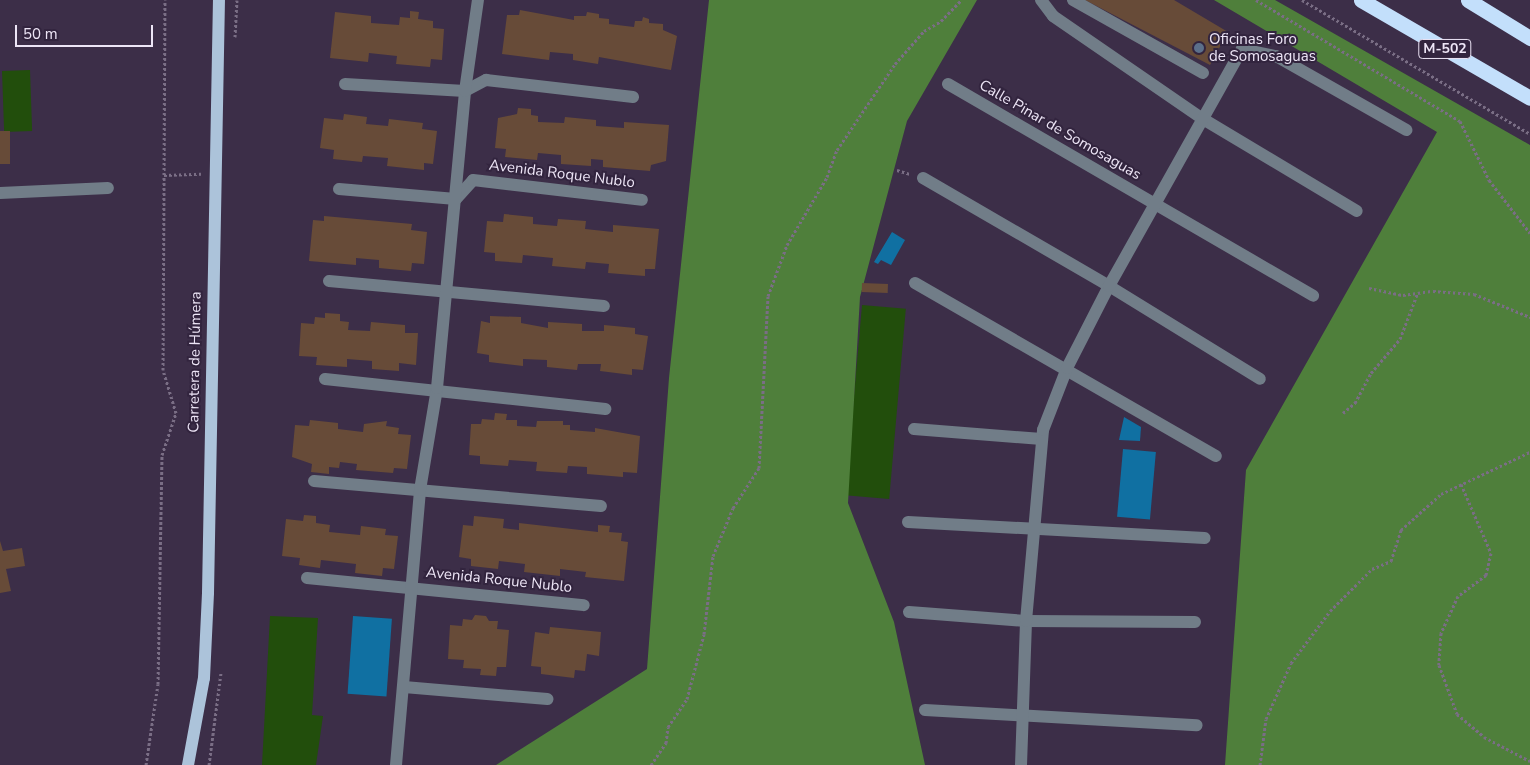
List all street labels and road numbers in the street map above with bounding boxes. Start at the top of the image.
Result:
road number: M-502 [1418,38,1472,61]
street label: Calle Pinar de Somosaguas [976,76,1144,184]
street label: Avenida Roque Nublo [488,156,636,192]
street label: Carretera de Húmera [185,291,205,433]
street label: Avenida Roque Nublo [425,563,573,597]

